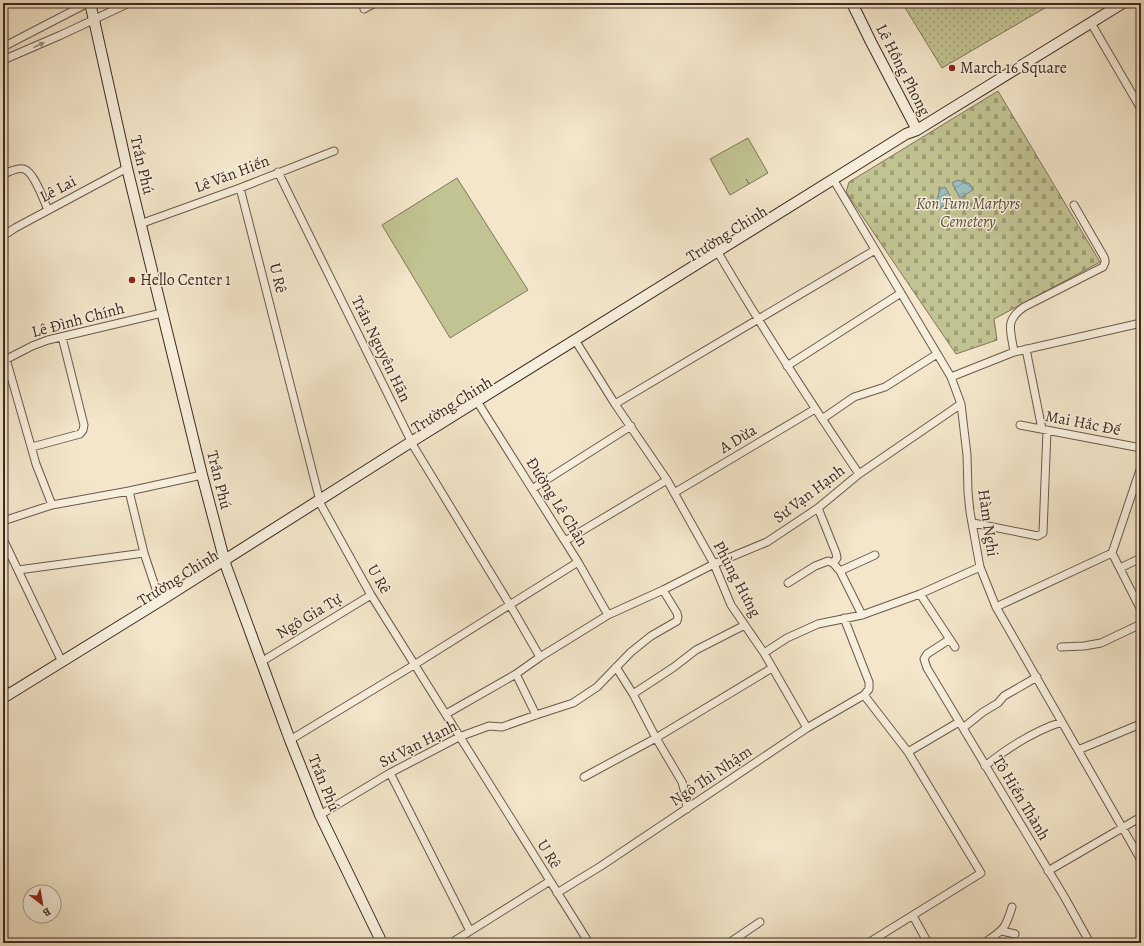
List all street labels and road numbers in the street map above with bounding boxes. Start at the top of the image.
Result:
street label: Lê Hồng Phong [870,20,936,120]
street label: Trần Phú [125,133,160,197]
street label: Lê Văn Hiến [191,150,273,198]
street label: Lê Lai [36,170,80,208]
street label: Trường Chinh [682,200,772,268]
street label: U Rê [264,261,292,295]
street label: Trần Nguyên Hãn [346,292,416,406]
street label: Lê Đình Chính [29,297,127,343]
street label: Trường Chinh [407,371,497,439]
street label: Mai Hắc Đế [1043,405,1123,441]
street label: A Dừa [714,419,761,459]
street label: Trần Phú [201,448,237,512]
street label: Đường Lê Chân [521,453,593,551]
street label: Sư Vạn Hạnh [768,459,850,528]
street label: Hàm Nghi [972,488,1004,558]
street label: Phùng Hưng [708,537,766,621]
street label: Trường Chinh [133,544,223,612]
street label: U Rê [362,560,396,598]
street label: Ngô Gia Tự [272,588,346,644]
street label: Sư Vạn Hạnh [375,715,461,773]
street label: Ngô Thì Nhậm [666,740,756,812]
street label: Trần Phú [303,751,345,815]
street label: Tô Hiến Thành [987,752,1055,845]
street label: U Rê [532,835,566,873]

